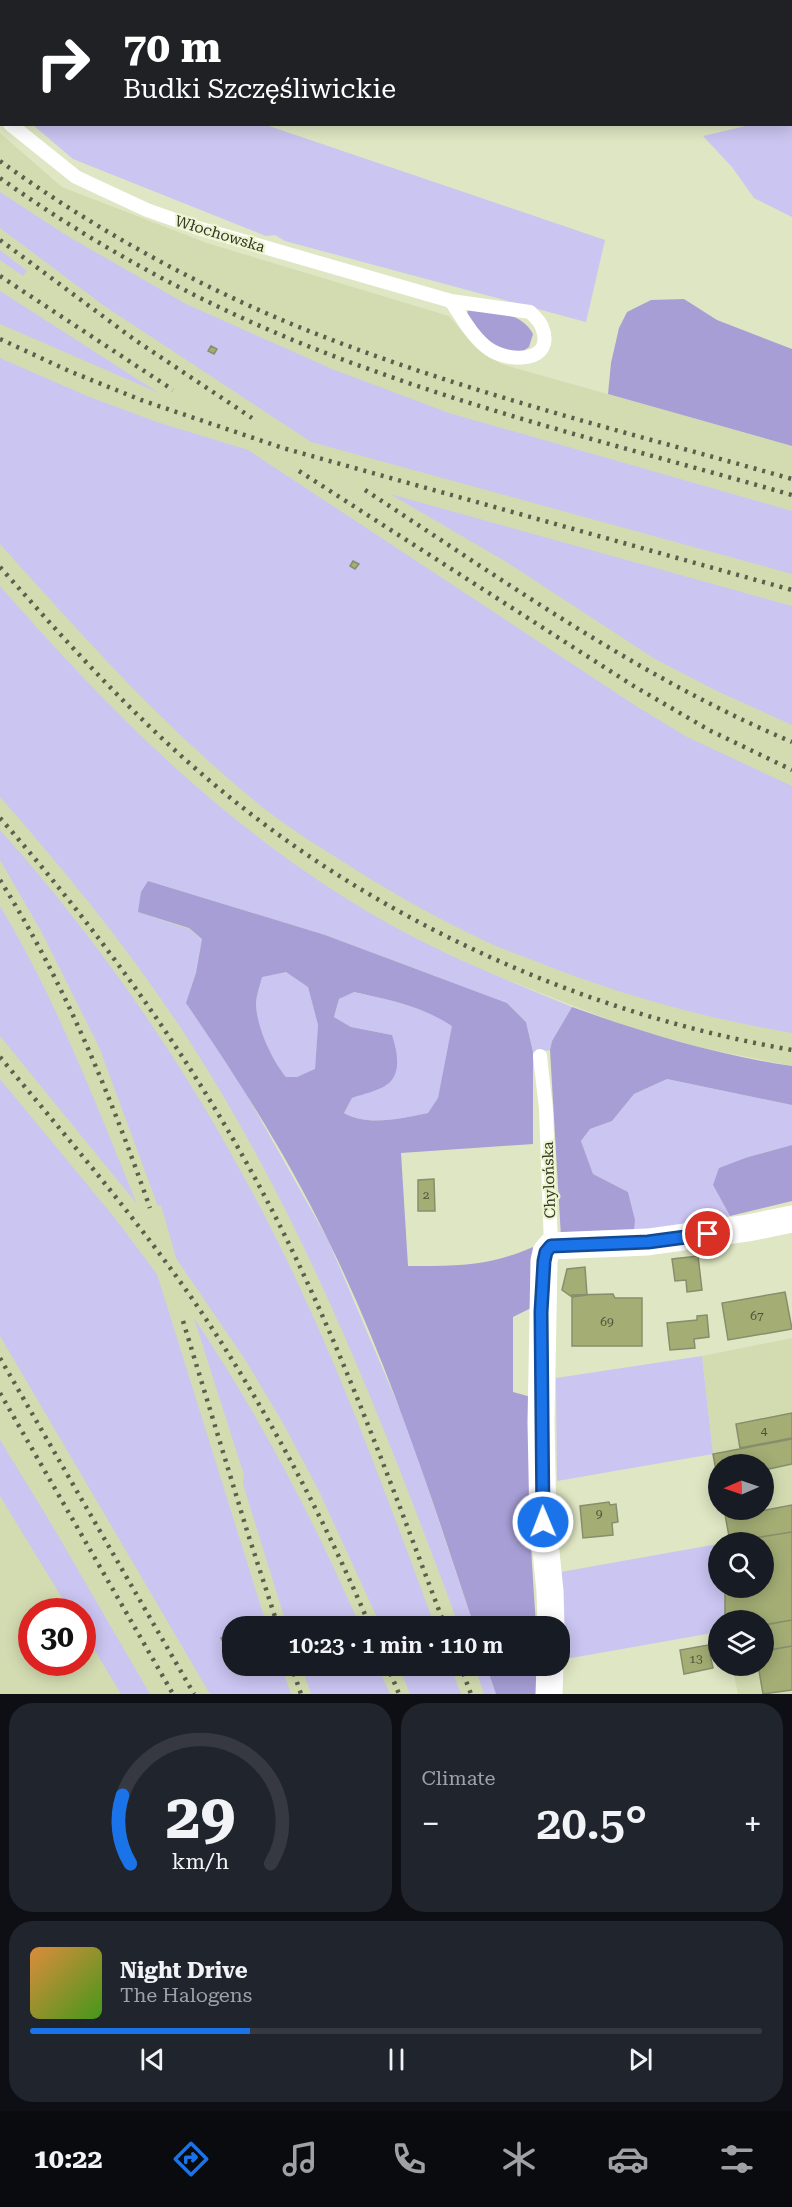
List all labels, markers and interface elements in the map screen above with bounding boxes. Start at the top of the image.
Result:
text: 70 m [123,23,221,72]
icon: right [24,24,102,102]
text: Budki Szczęśliwickie [123,73,396,105]
street label: Włochowska [173,212,267,256]
street label: Chylońska [539,1141,559,1219]
house number: 2 [423,1188,430,1202]
pin [682,1208,733,1259]
icon: arrive [691,1217,724,1250]
house number: 67 [750,1309,764,1323]
house number: 69 [600,1315,614,1329]
house number: 4 [761,1424,768,1438]
north arrow [708,1454,774,1520]
map controls [708,1454,774,1676]
position arrow [511,1490,575,1554]
house number: 9 [596,1507,603,1521]
button: search [708,1532,774,1598]
speed limit sign: 30 [18,1598,96,1676]
button: layers [708,1610,774,1676]
text: 10:23 · 1 min · 110 m [289,1633,503,1658]
house number: 13 [689,1652,703,1666]
text: Climate [422,1766,496,1790]
text: 29 [165,1780,235,1853]
text: 20.5° [536,1797,647,1850]
text: − [422,1804,440,1843]
text: + [744,1804,762,1843]
text: km/h [172,1850,229,1875]
text: Night Drive [120,1958,248,1983]
text: The Halogens [120,1983,252,2007]
icon: previous [136,2043,169,2076]
icon: pause [380,2043,413,2076]
icon: next [624,2043,657,2076]
icon: directions [170,2138,212,2180]
icon: music [279,2138,321,2180]
icon: phone [388,2138,430,2180]
icon: climate [498,2138,540,2180]
icon: car [607,2138,649,2180]
icon: filters [716,2138,758,2180]
text: 10:22 [34,2143,103,2175]

